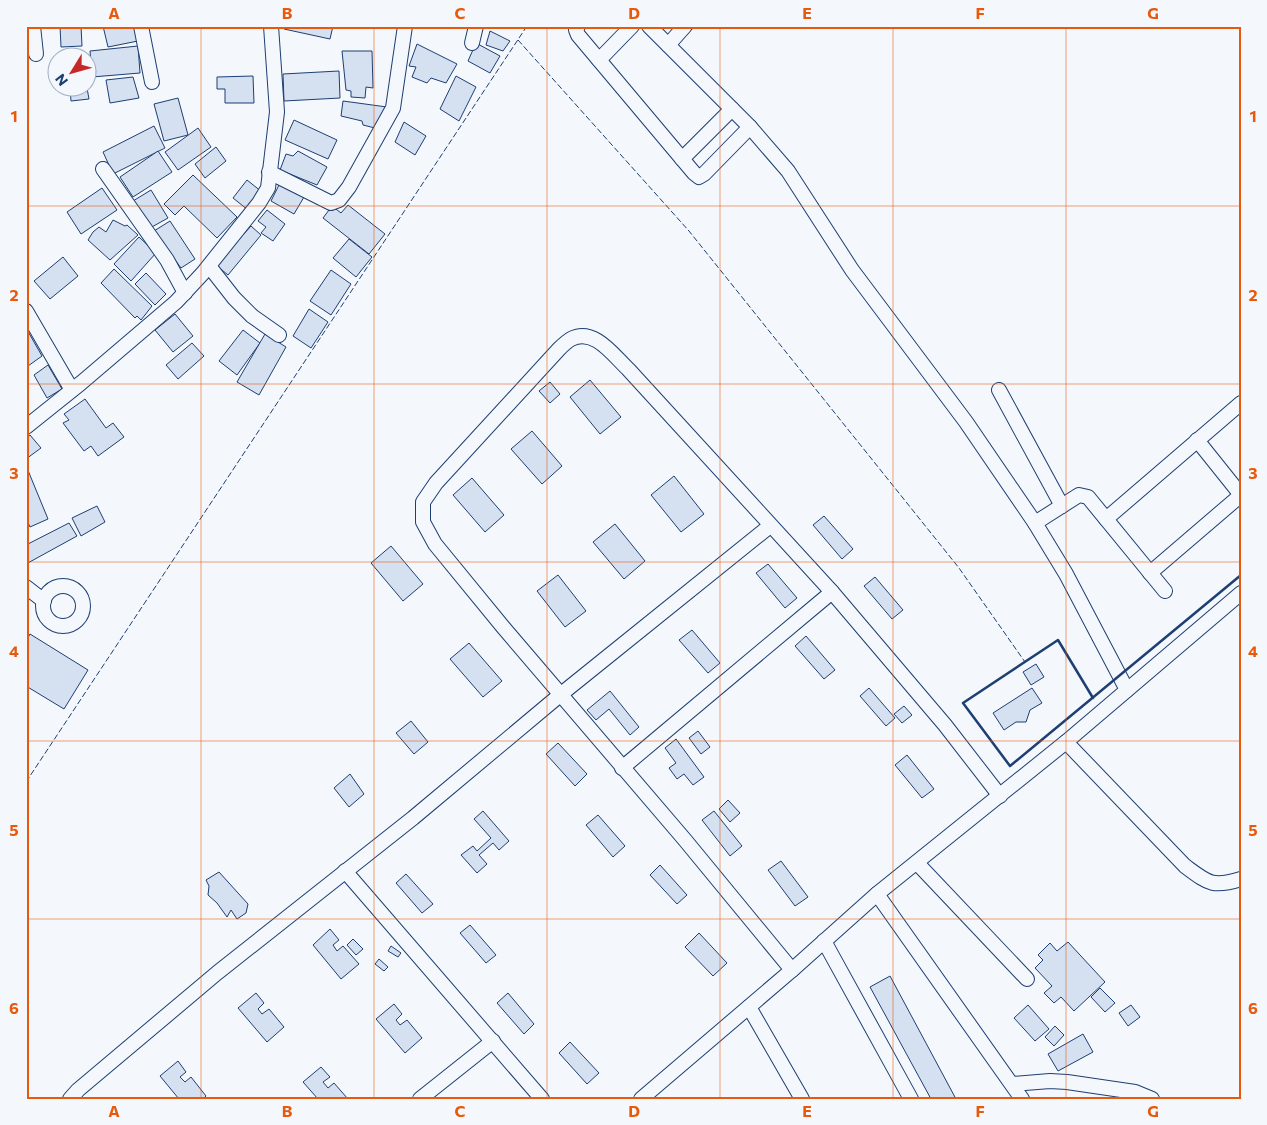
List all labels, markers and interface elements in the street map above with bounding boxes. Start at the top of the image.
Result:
text: A [108,3,120,22]
text: B [282,3,293,22]
text: C [455,3,466,22]
text: D [628,3,640,22]
text: E [802,3,812,22]
text: F [975,3,985,22]
text: G [1147,3,1159,22]
north arrow [48,48,98,98]
text: N [51,71,71,89]
text: 1 [10,106,18,125]
text: 1 [1249,106,1257,125]
text: 2 [9,285,19,304]
text: 2 [1248,285,1258,304]
text: 3 [9,463,19,482]
text: 3 [1248,463,1258,482]
text: 4 [9,641,19,660]
text: 4 [1248,641,1258,660]
text: 5 [9,820,19,839]
text: 5 [1248,820,1258,839]
text: 6 [9,998,19,1017]
text: 6 [1248,998,1258,1017]
text: A [108,1101,120,1120]
text: B [282,1101,293,1120]
text: C [455,1101,466,1120]
text: D [628,1101,640,1120]
text: E [802,1101,812,1120]
text: F [975,1101,985,1120]
text: G [1147,1101,1159,1120]

